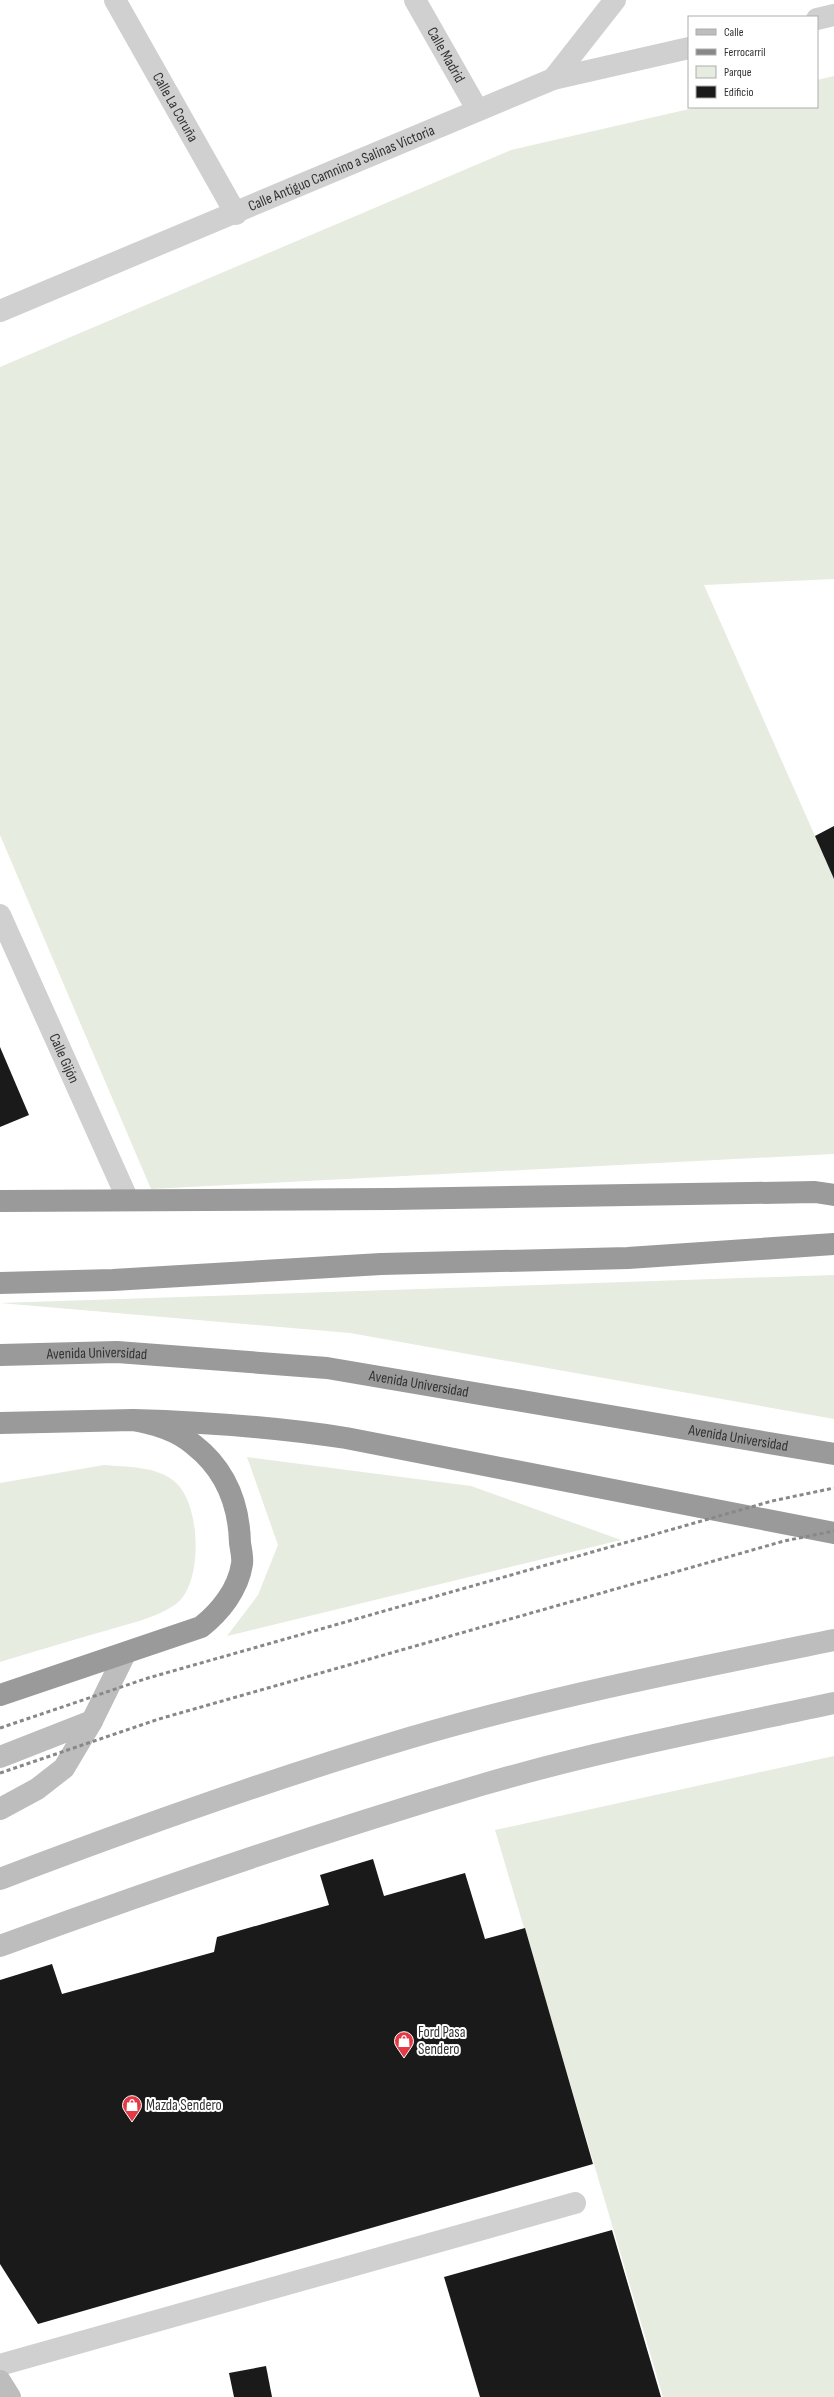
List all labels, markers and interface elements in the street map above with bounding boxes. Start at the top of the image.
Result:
legend [688,16,818,108]
street label: Calle Madrid [422,24,469,86]
text: Calle [724,25,744,40]
text: Ferrocarril [724,45,766,60]
text: Parque [724,65,752,80]
street label: Calle La Coruña [148,69,202,146]
text: Edificio [724,85,753,100]
street label: Calle Antiguo Camnino a Salinas Victoria [245,121,438,216]
street label: Calle Gijón [44,1031,83,1086]
street label: Avenida Universidad [45,1343,148,1364]
street label: Avenida Universidad [367,1366,470,1402]
street label: Avenida Universidad [686,1420,790,1456]
place label: Ford Pasa Sendero [418,2023,466,2059]
shop icon: Ford Pasa Sendero [393,2030,415,2058]
shop icon: Mazda Sendero [121,2094,143,2122]
place label: Mazda Sendero [146,2096,222,2115]

